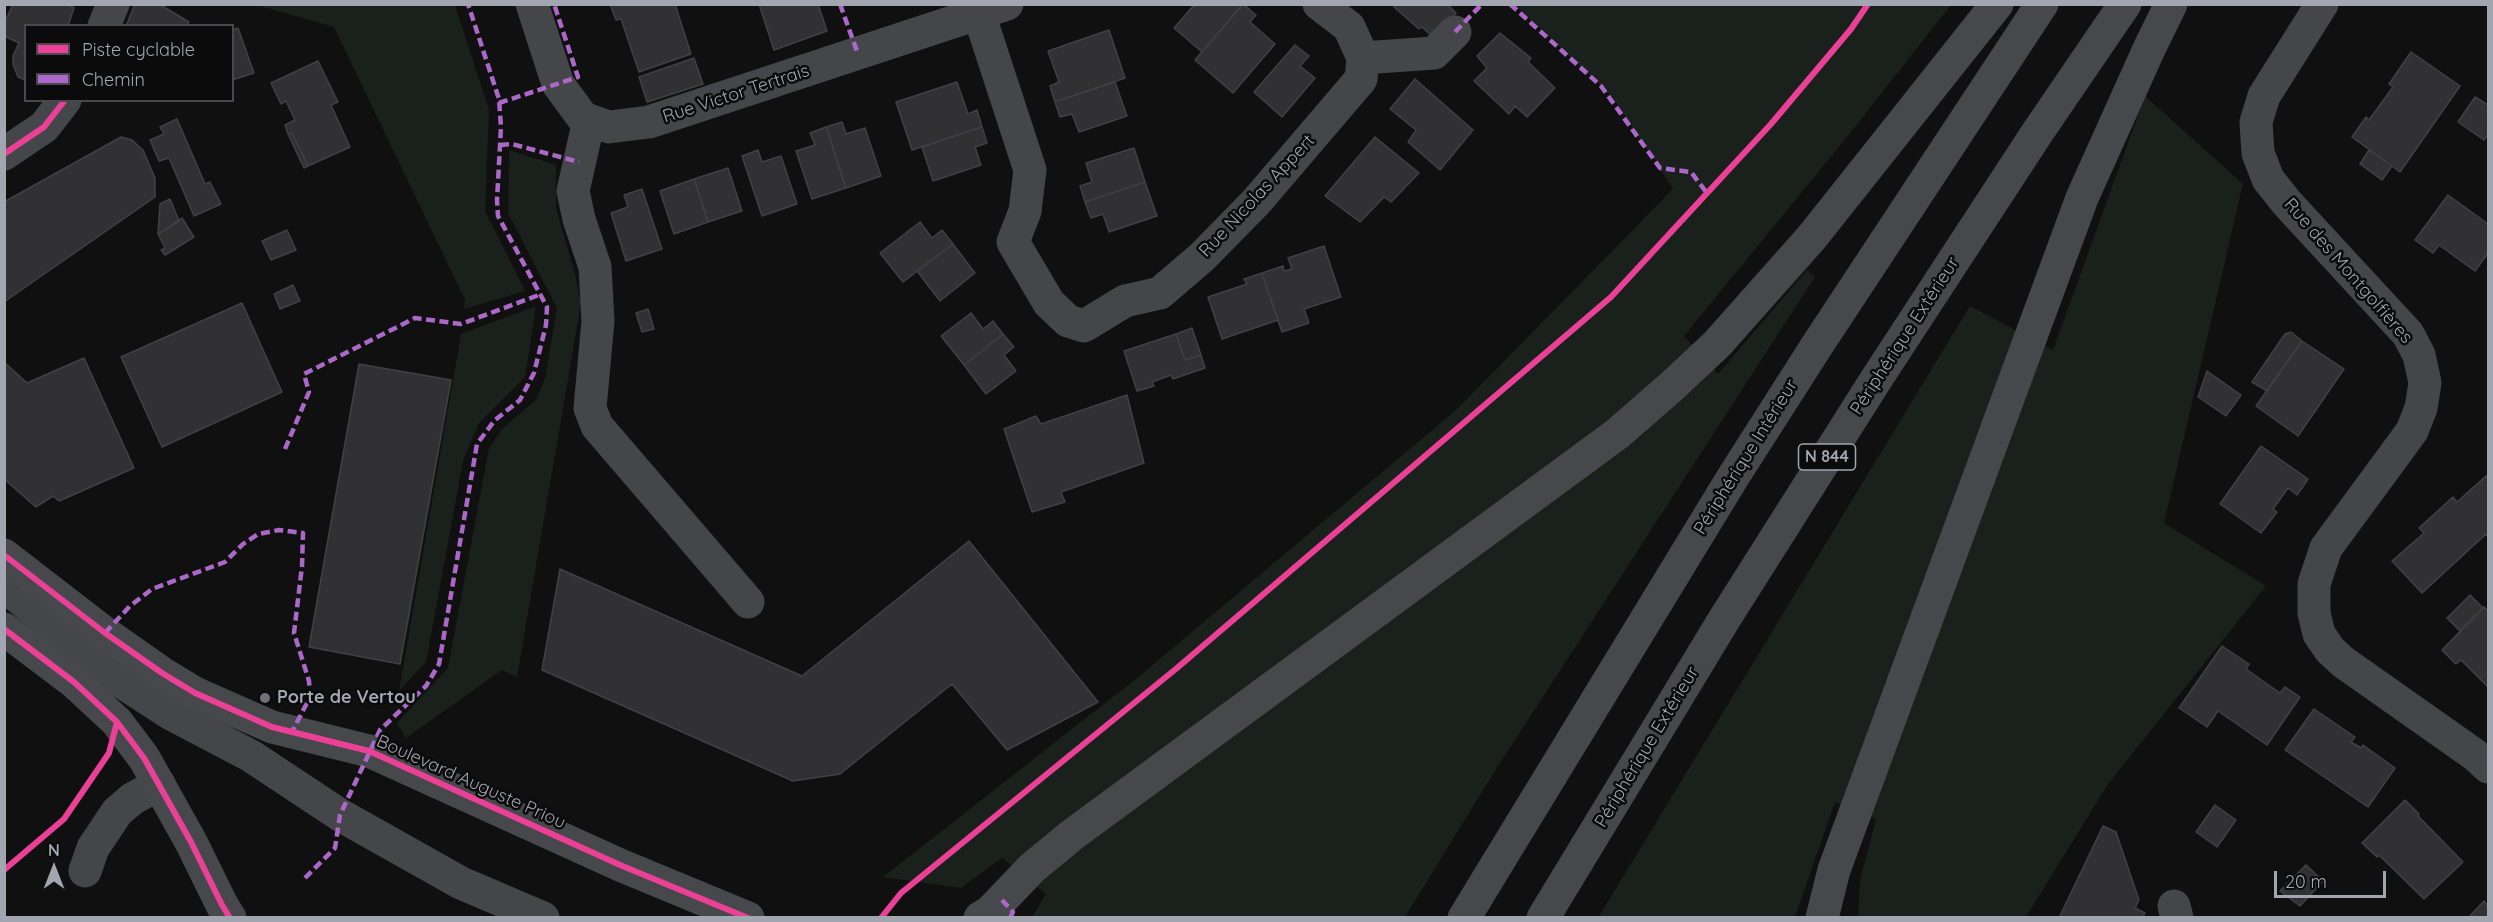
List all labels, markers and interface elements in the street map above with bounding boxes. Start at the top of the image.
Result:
legend [24,24,234,102]
text: Piste cyclable [82,38,195,61]
street label: Rue Victor Tertrais [660,60,812,128]
text: Chemin [82,68,145,91]
street label: Rue Nicolas Appert [1195,130,1319,262]
street label: Rue des Montgolfières [2279,194,2417,348]
street label: Périphérique Extérieur [1846,253,1964,419]
street label: Périphérique Intérieur [1689,375,1803,539]
road number: N 844 [1798,444,1856,470]
street label: Périphérique Extérieur [1590,663,1704,831]
place label: Porte de Vertou [277,687,416,709]
marker: Porte de Vertou [258,691,272,705]
street label: Boulevard Auguste Priou [373,731,569,833]
north arrow [24,838,84,898]
text: N [48,840,60,860]
scale bar [2277,859,2390,897]
text: 20 m [2285,870,2327,893]

